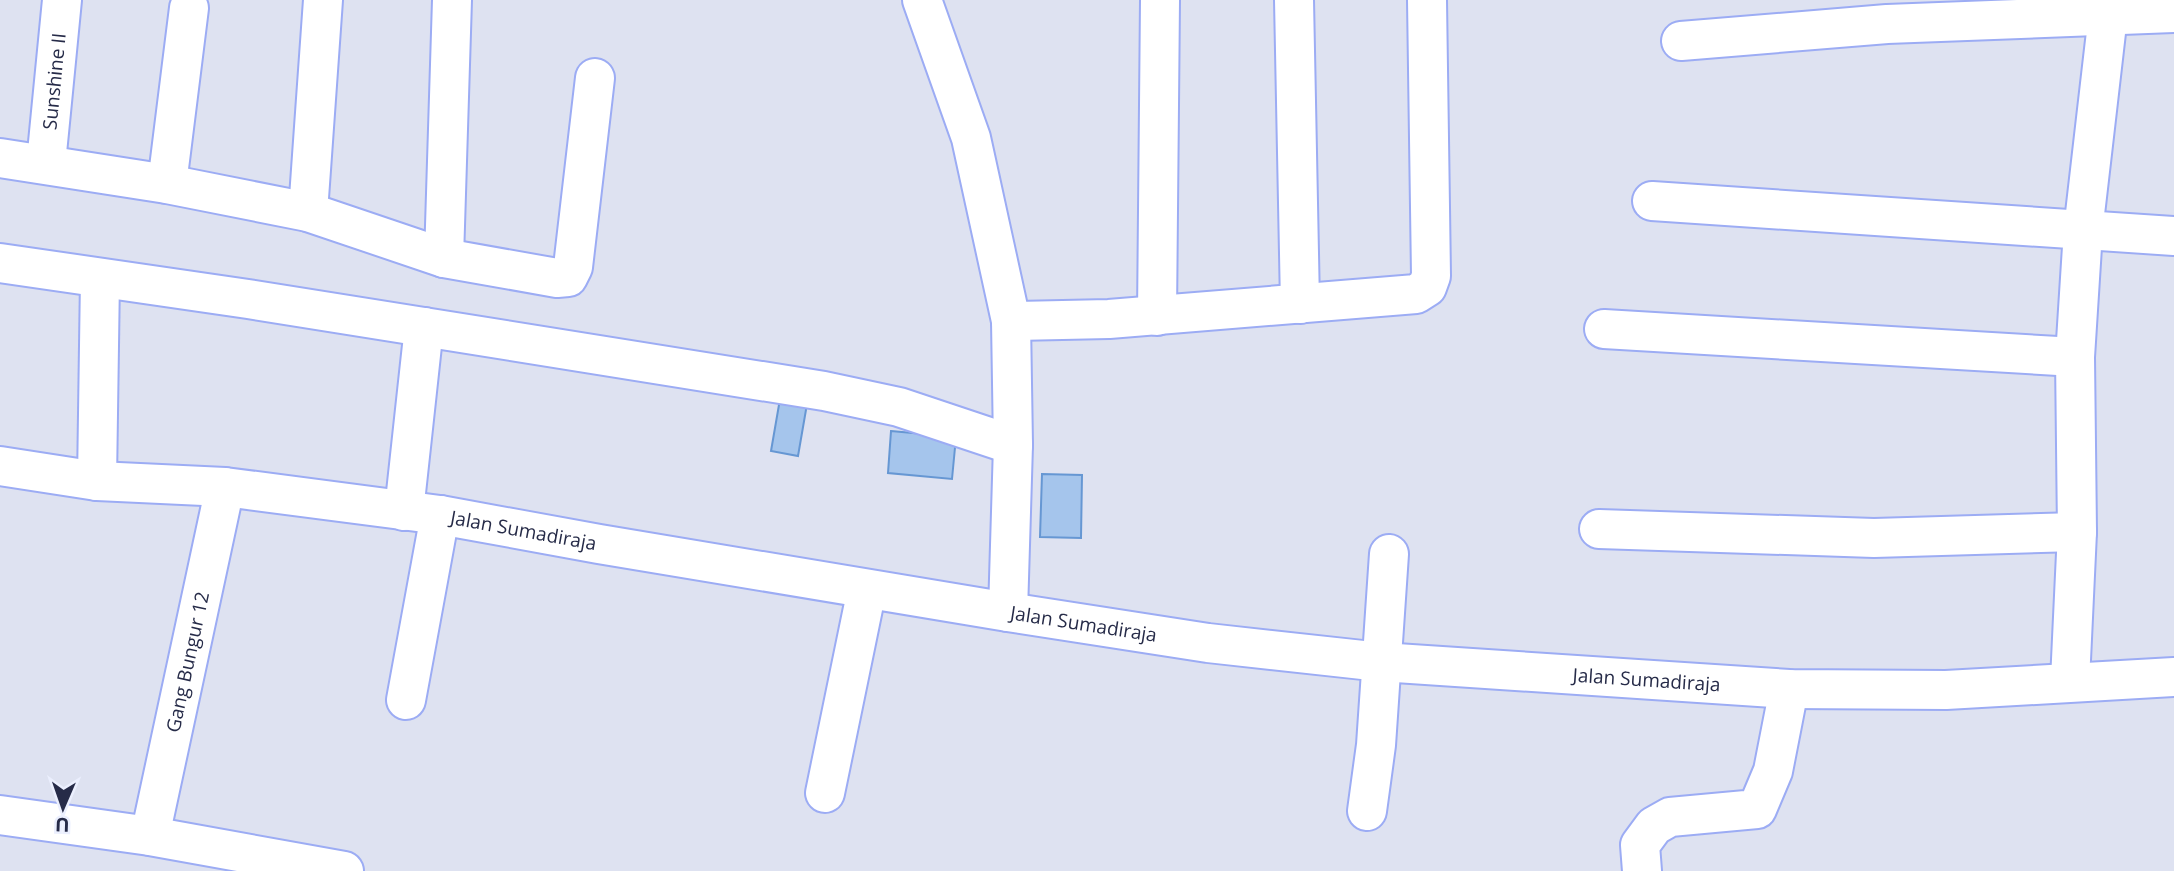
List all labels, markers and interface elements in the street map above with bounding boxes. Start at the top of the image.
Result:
street label: Sunshine II [36,32,72,131]
street label: Jalan Sumadiraja [446,504,599,556]
street label: Gang Bungur 12 [160,589,215,735]
street label: Jalan Sumadiraja [1007,599,1159,648]
street label: Jalan Sumadiraja [1570,662,1721,697]
north arrow [28,773,98,843]
text: U [55,812,70,838]

